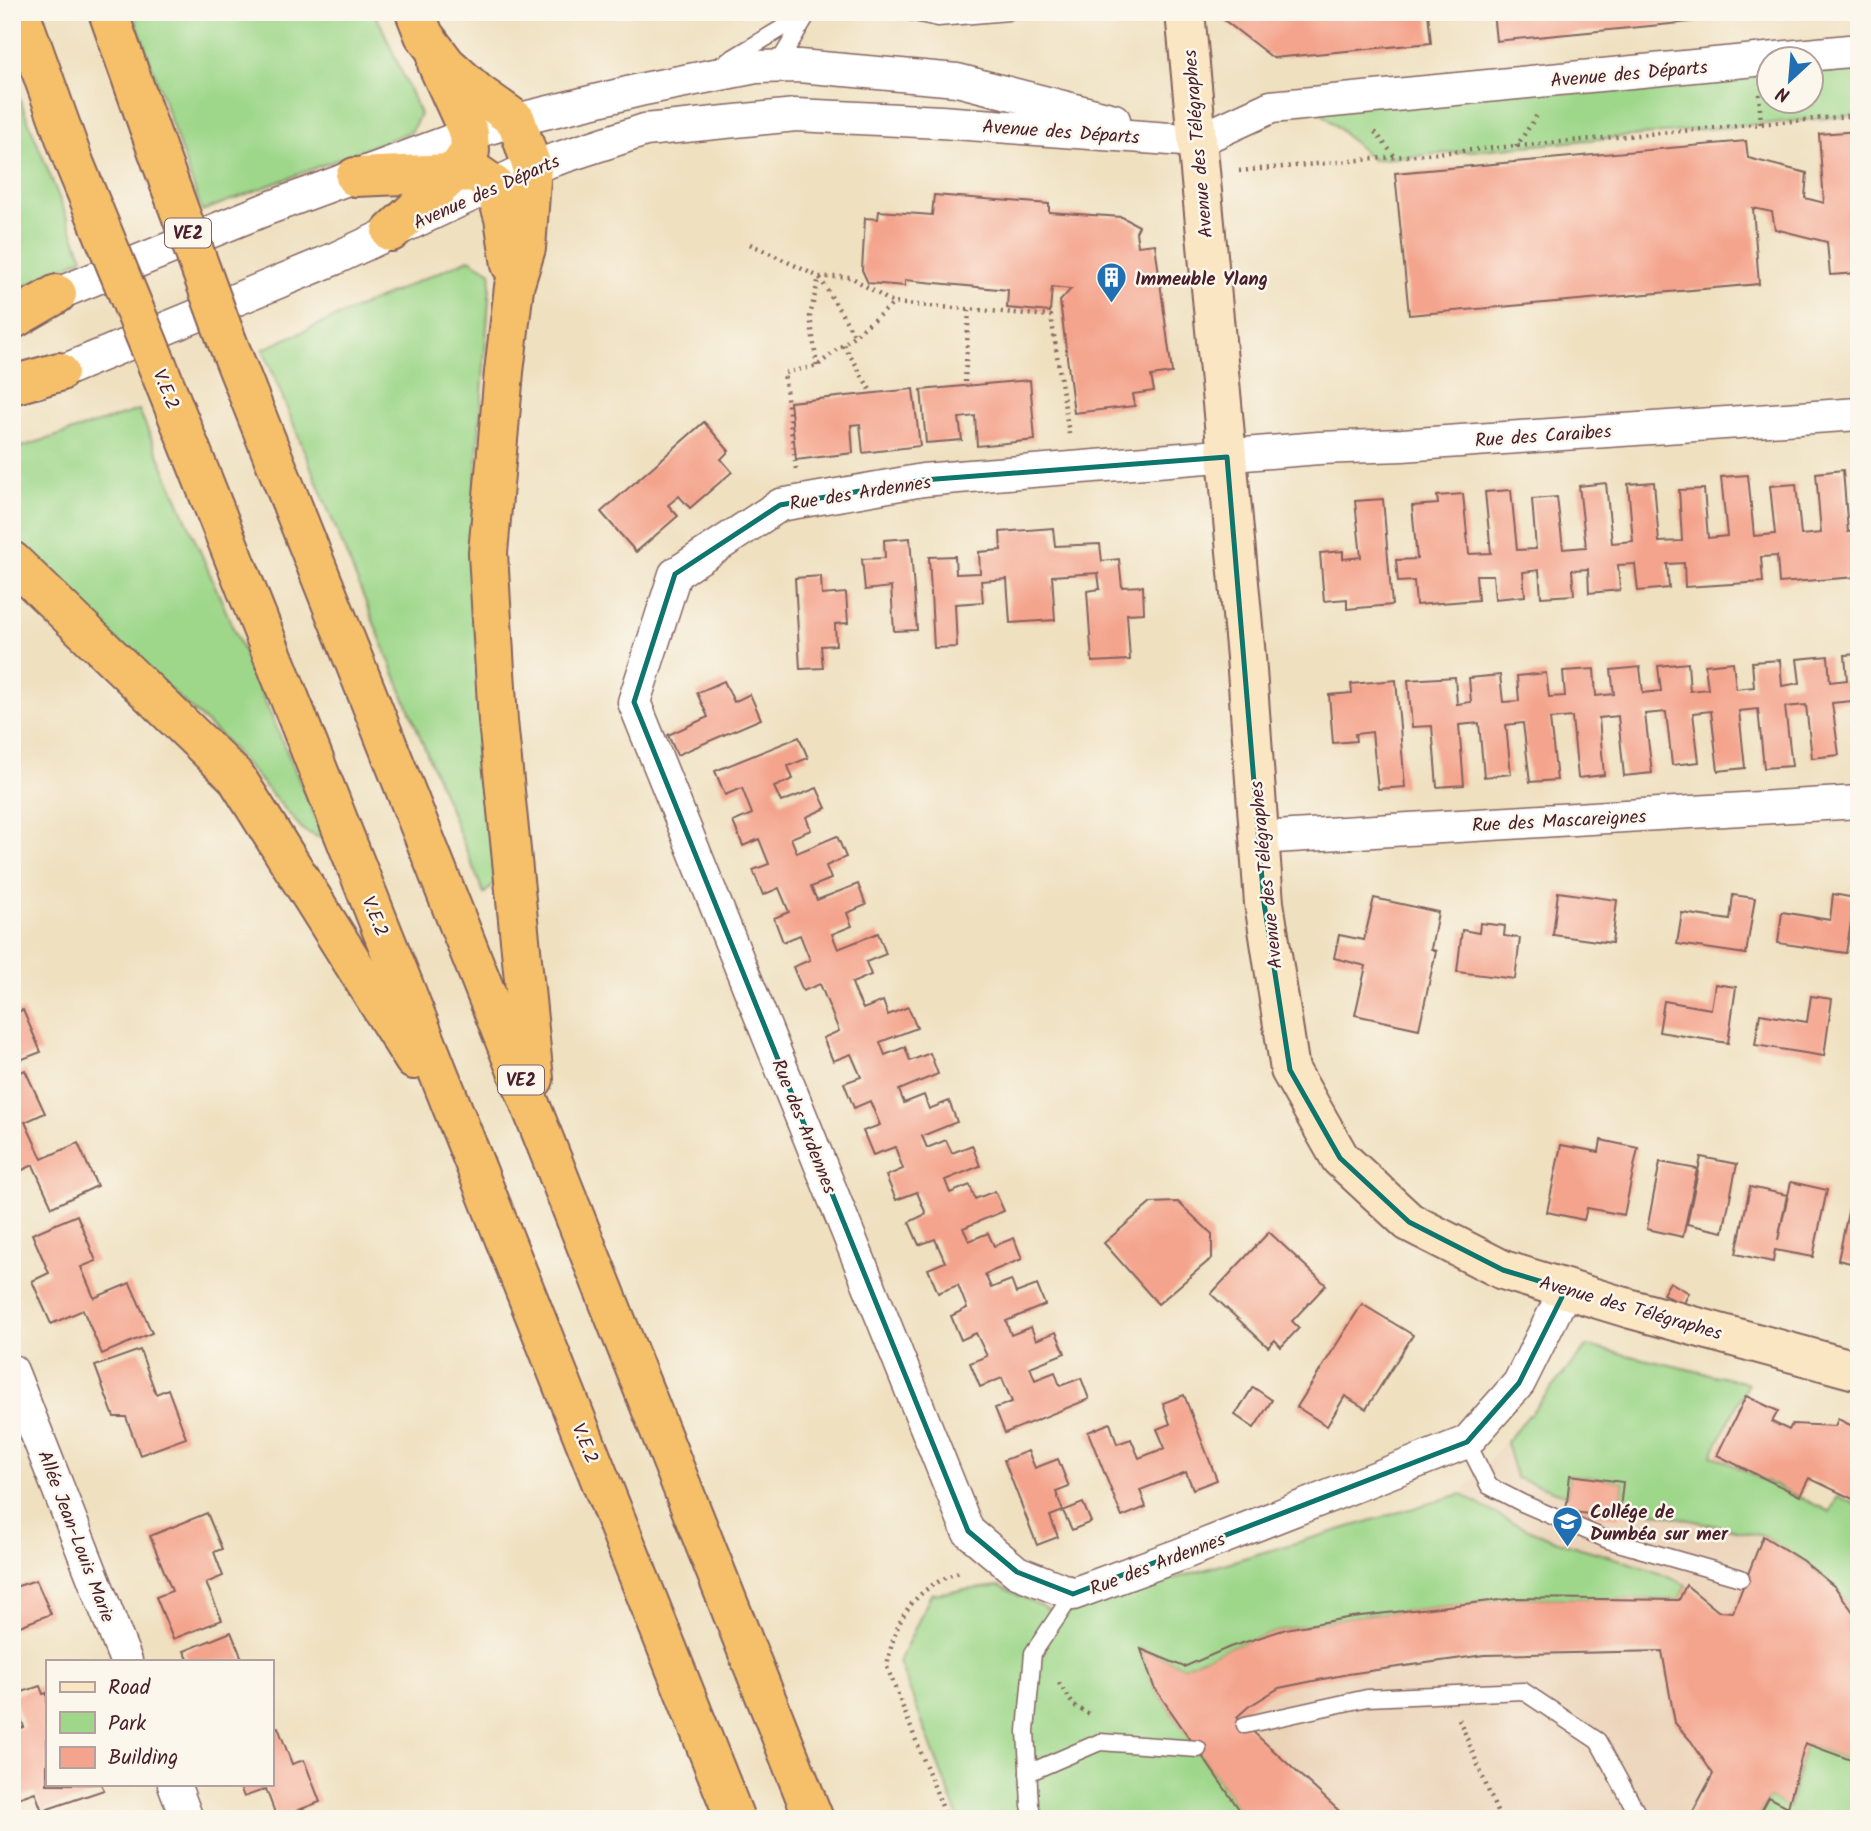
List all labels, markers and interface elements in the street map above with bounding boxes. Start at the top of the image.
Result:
north arrow [1756,46,1826,116]
street label: Avenue des Télégraphes [1176,48,1222,239]
street label: Avenue des Départs [1549,53,1709,97]
text: N [1771,77,1795,110]
street label: Avenue des Départs [981,113,1141,153]
street label: Avenue des Départs [409,147,565,239]
road number: VE2 [165,218,211,247]
building icon: Immeuble Ylang [1095,261,1129,305]
place label: Immeuble Ylang [1135,265,1268,295]
street label: V.E.2 [144,365,187,415]
street label: Rue des Caraibes [1474,417,1612,457]
street label: Rue des Ardennes [787,468,933,520]
street label: Avenue des Télégraphes [1242,779,1292,970]
street label: Rue des Mascareignes [1471,802,1647,842]
street label: V.E.2 [353,892,396,942]
street label: Rue des Ardennes [762,1055,844,1199]
road number: VE2 [498,1065,544,1094]
street label: Avenue des Télégraphes [1536,1268,1725,1349]
street label: V.E.2 [563,1419,606,1469]
street label: Allée Jean-Louis Marie [28,1446,122,1628]
place label: Collége de Dumbéa sur mer [1590,1498,1729,1550]
school or university icon: Collége de Dumbéa sur mer [1550,1505,1584,1549]
street label: Rue des Ardennes [1086,1525,1230,1604]
legend [46,1660,273,1786]
text: Road [108,1672,151,1705]
text: Park [108,1708,146,1741]
text: Building [108,1742,178,1775]

